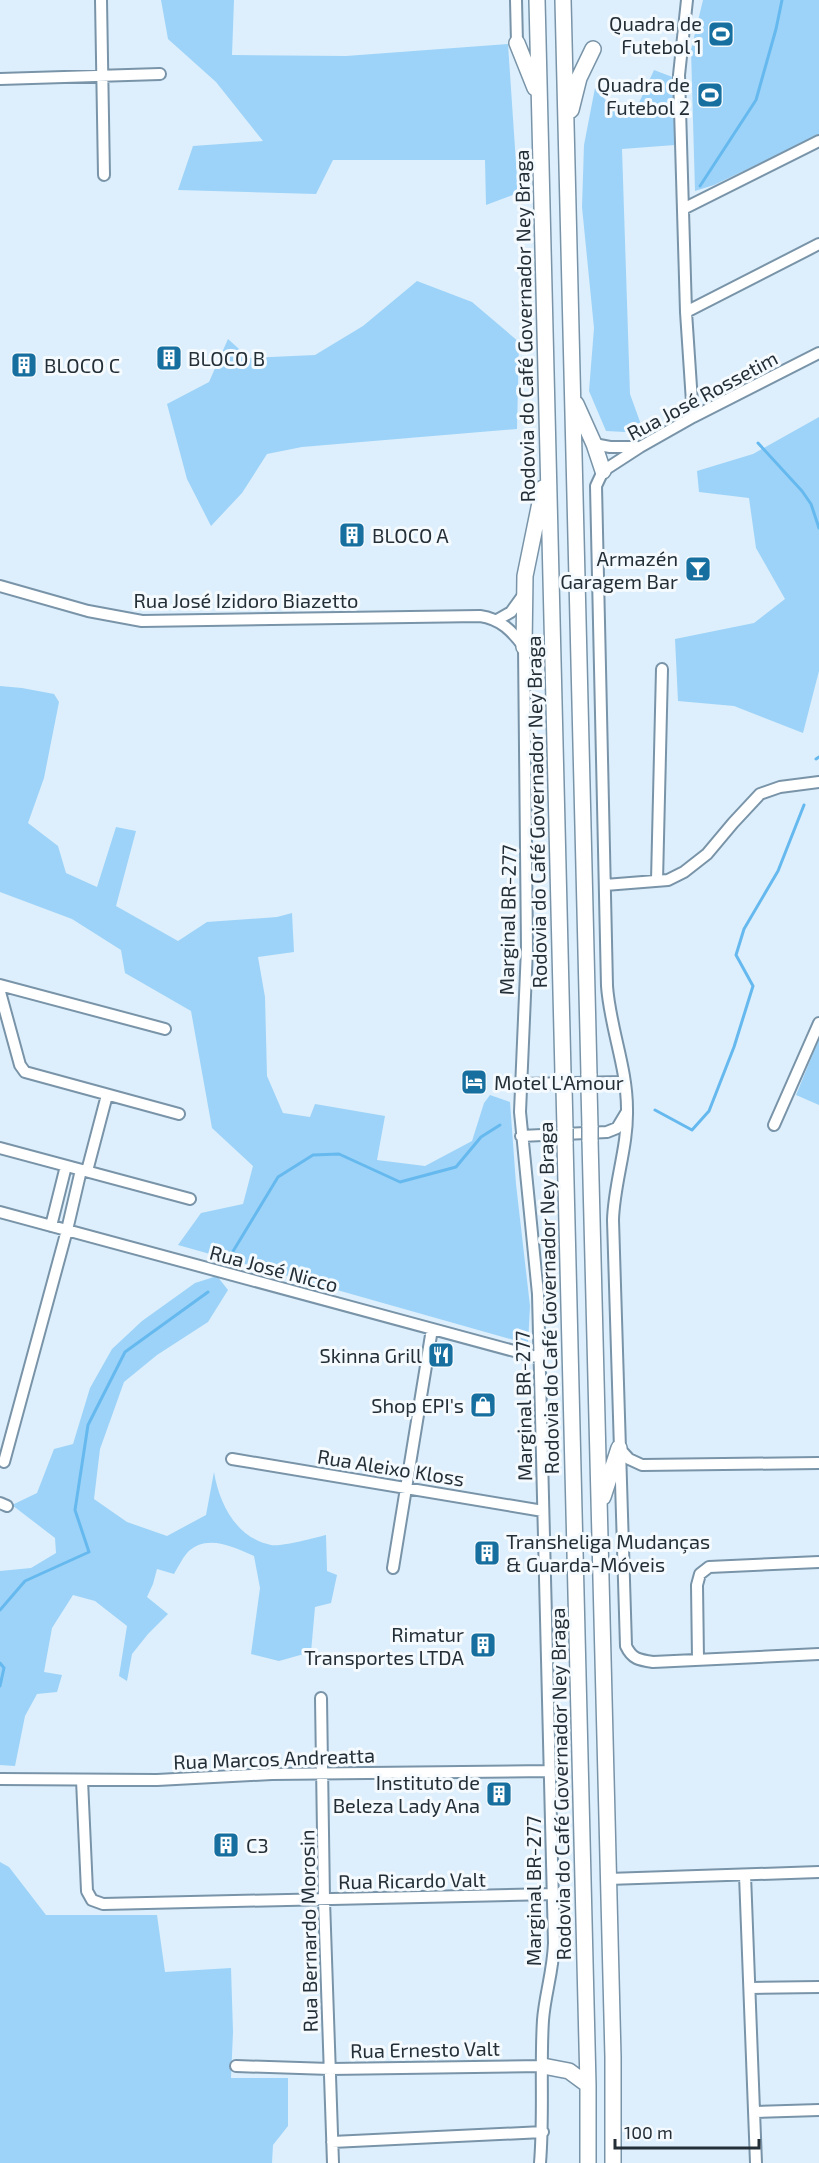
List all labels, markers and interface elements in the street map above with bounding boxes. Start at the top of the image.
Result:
place label: Quadra de Futebol 1 [609,11,702,58]
sports icon: Quadra de Futebol 1 [706,19,736,49]
place label: Quadra de Futebol 2 [597,72,690,119]
sports icon: Quadra de Futebol 2 [695,80,725,110]
street label: Rodovia do Café Governador Ney Braga [509,149,539,503]
building icon: BLOCO B [154,343,184,373]
street label: Rua José Rossetim [623,345,781,445]
place label: BLOCO B [188,346,265,370]
building icon: BLOCO C [9,350,39,380]
place label: BLOCO C [44,353,120,377]
building icon: BLOCO A [337,520,367,550]
place label: BLOCO A [372,523,449,547]
place label: Armazén Garagem Bar [560,546,678,593]
bar icon: Armazén Garagem Bar [683,554,713,584]
street label: Rua José Izidoro Biazetto [134,588,358,612]
street label: Rodovia do Café Governador Ney Braga [521,635,551,989]
street label: Marginal BR-277 [494,845,520,995]
hotel icon: Motel L'Amour [459,1067,489,1097]
place label: Motel L'Amour [494,1070,624,1094]
street label: Rodovia do Café Governador Ney Braga [533,1121,563,1475]
street label: Rua José Nicco [207,1239,341,1297]
street label: Marginal BR-277 [510,1331,536,1481]
restaurant icon: Skinna Grill [426,1340,456,1370]
place label: Skinna Grill [320,1343,422,1367]
shop icon: Shop EPI's [468,1390,498,1420]
place label: Shop EPI's [371,1393,464,1417]
street label: Rua Aleixo Kloss [316,1444,466,1490]
place label: Transheliga Mudanças & Guarda-Móveis [506,1529,710,1576]
building icon: Transheliga Mudanças & Guarda-Móveis [472,1538,502,1568]
street label: Rodovia do Café Governador Ney Braga [545,1607,575,1961]
place label: Rimatur Transportes LTDA [304,1622,465,1669]
building icon: Rimatur Transportes LTDA [468,1630,498,1660]
street label: Rua Marcos Andreatta [173,1742,375,1774]
place label: Instituto de Beleza Lady Ana [333,1770,480,1817]
building icon: Instituto de Beleza Lady Ana [484,1779,514,1809]
street label: Marginal BR-277 [521,1816,545,1966]
street label: Rua Bernardo Morosin [294,1829,322,2033]
building icon: C3 [211,1830,241,1860]
place label: C3 [246,1833,269,1857]
street label: Rua Ricardo Valt [338,1867,487,1893]
street label: Rua Ernesto Valt [350,2036,501,2062]
scale bar [615,2112,759,2150]
text: 100 m [624,2121,673,2143]

